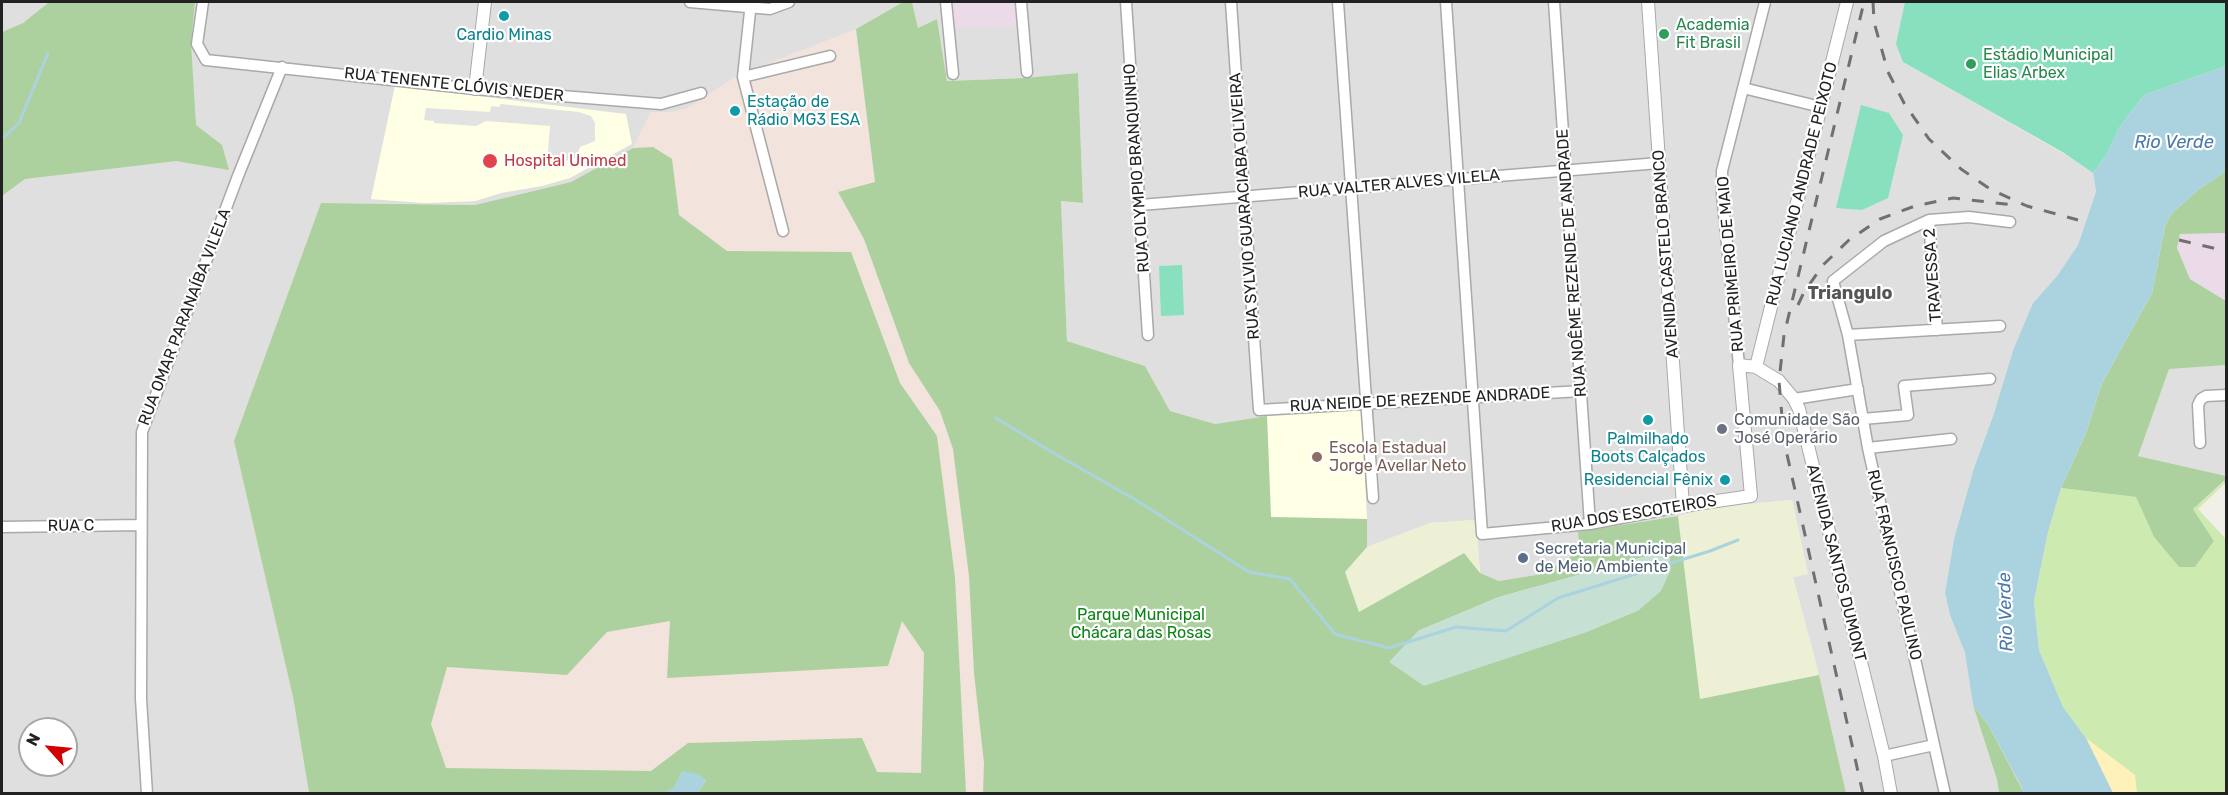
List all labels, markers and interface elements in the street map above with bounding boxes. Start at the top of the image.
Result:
marker: Cardio Minas [497,9,511,23]
place label: Academia Fit Brasil [1676,15,1750,53]
place label: Cardio Minas [456,25,552,45]
marker: Academia Fit Brasil [1657,27,1671,41]
place label: Estádio Municipal Elias Arbex [1983,45,2113,83]
marker: Estádio Municipal Elias Arbex [1964,57,1978,71]
street label: RUA LUCIANO ANDRADE PEIXOTO [1762,60,1842,308]
street label: RUA OLYMPIO BRANQUINHO [1120,63,1154,273]
street label: RUA TENENTE CLÓVIS NEDER [343,64,565,106]
street label: RUA SYLVIO GUARACIABA OLIVEIRA [1226,72,1264,340]
place label: Estação de Rádio MG3 ESA [747,92,860,130]
marker: Estação de Rádio MG3 ESA [728,104,742,118]
street label: RUA NOÊME REZENDE DE ANDRADE [1553,128,1591,398]
water label: Rio Verde [2134,132,2214,154]
street label: AVENIDA CASTELO BRANCO [1649,149,1683,359]
place label: Hospital Unimed [504,151,627,171]
marker: Hospital Unimed [481,152,499,170]
street label: RUA VALTER ALVES VILELA [1297,166,1501,202]
street label: RUA PRIMEIRO DE MAIO [1714,175,1748,353]
street label: RUA OMAR PARANAÍBA VILELA [135,206,235,428]
street label: TRAVESSA 2 [1920,228,1946,322]
district label: Triangulo [1807,283,1893,305]
street label: RUA NEIDE DE REZENDE ANDRADE [1289,384,1551,416]
place label: Comunidade São José Operário [1734,410,1860,448]
marker: Palmilhado Boots Calçados [1641,413,1655,427]
marker: Comunidade São José Operário [1715,422,1729,436]
place label: Palmilhado Boots Calçados [1590,429,1706,467]
place label: Escola Estadual Jorge Avellar Neto [1329,438,1466,476]
marker: Escola Estadual Jorge Avellar Neto [1310,450,1324,464]
street label: AVENIDA SANTOS DUMONT [1802,462,1870,664]
street label: RUA FRANCISCO PAULINO [1863,468,1925,662]
place label: Residencial Fênix [1584,470,1713,490]
marker: Residencial Fênix [1718,473,1732,487]
street label: RUA DOS ESCOTEIROS [1550,491,1718,537]
street label: RUA C [47,516,95,536]
place label: Secretaria Municipal de Meio Ambiente [1535,539,1686,577]
marker: Secretaria Municipal de Meio Ambiente [1516,551,1530,565]
water label: Rio Verde [1994,572,2018,652]
park label: Parque Municipal Chácara das Rosas [1071,605,1211,643]
north arrow [18,717,78,777]
text: N [22,730,44,749]

